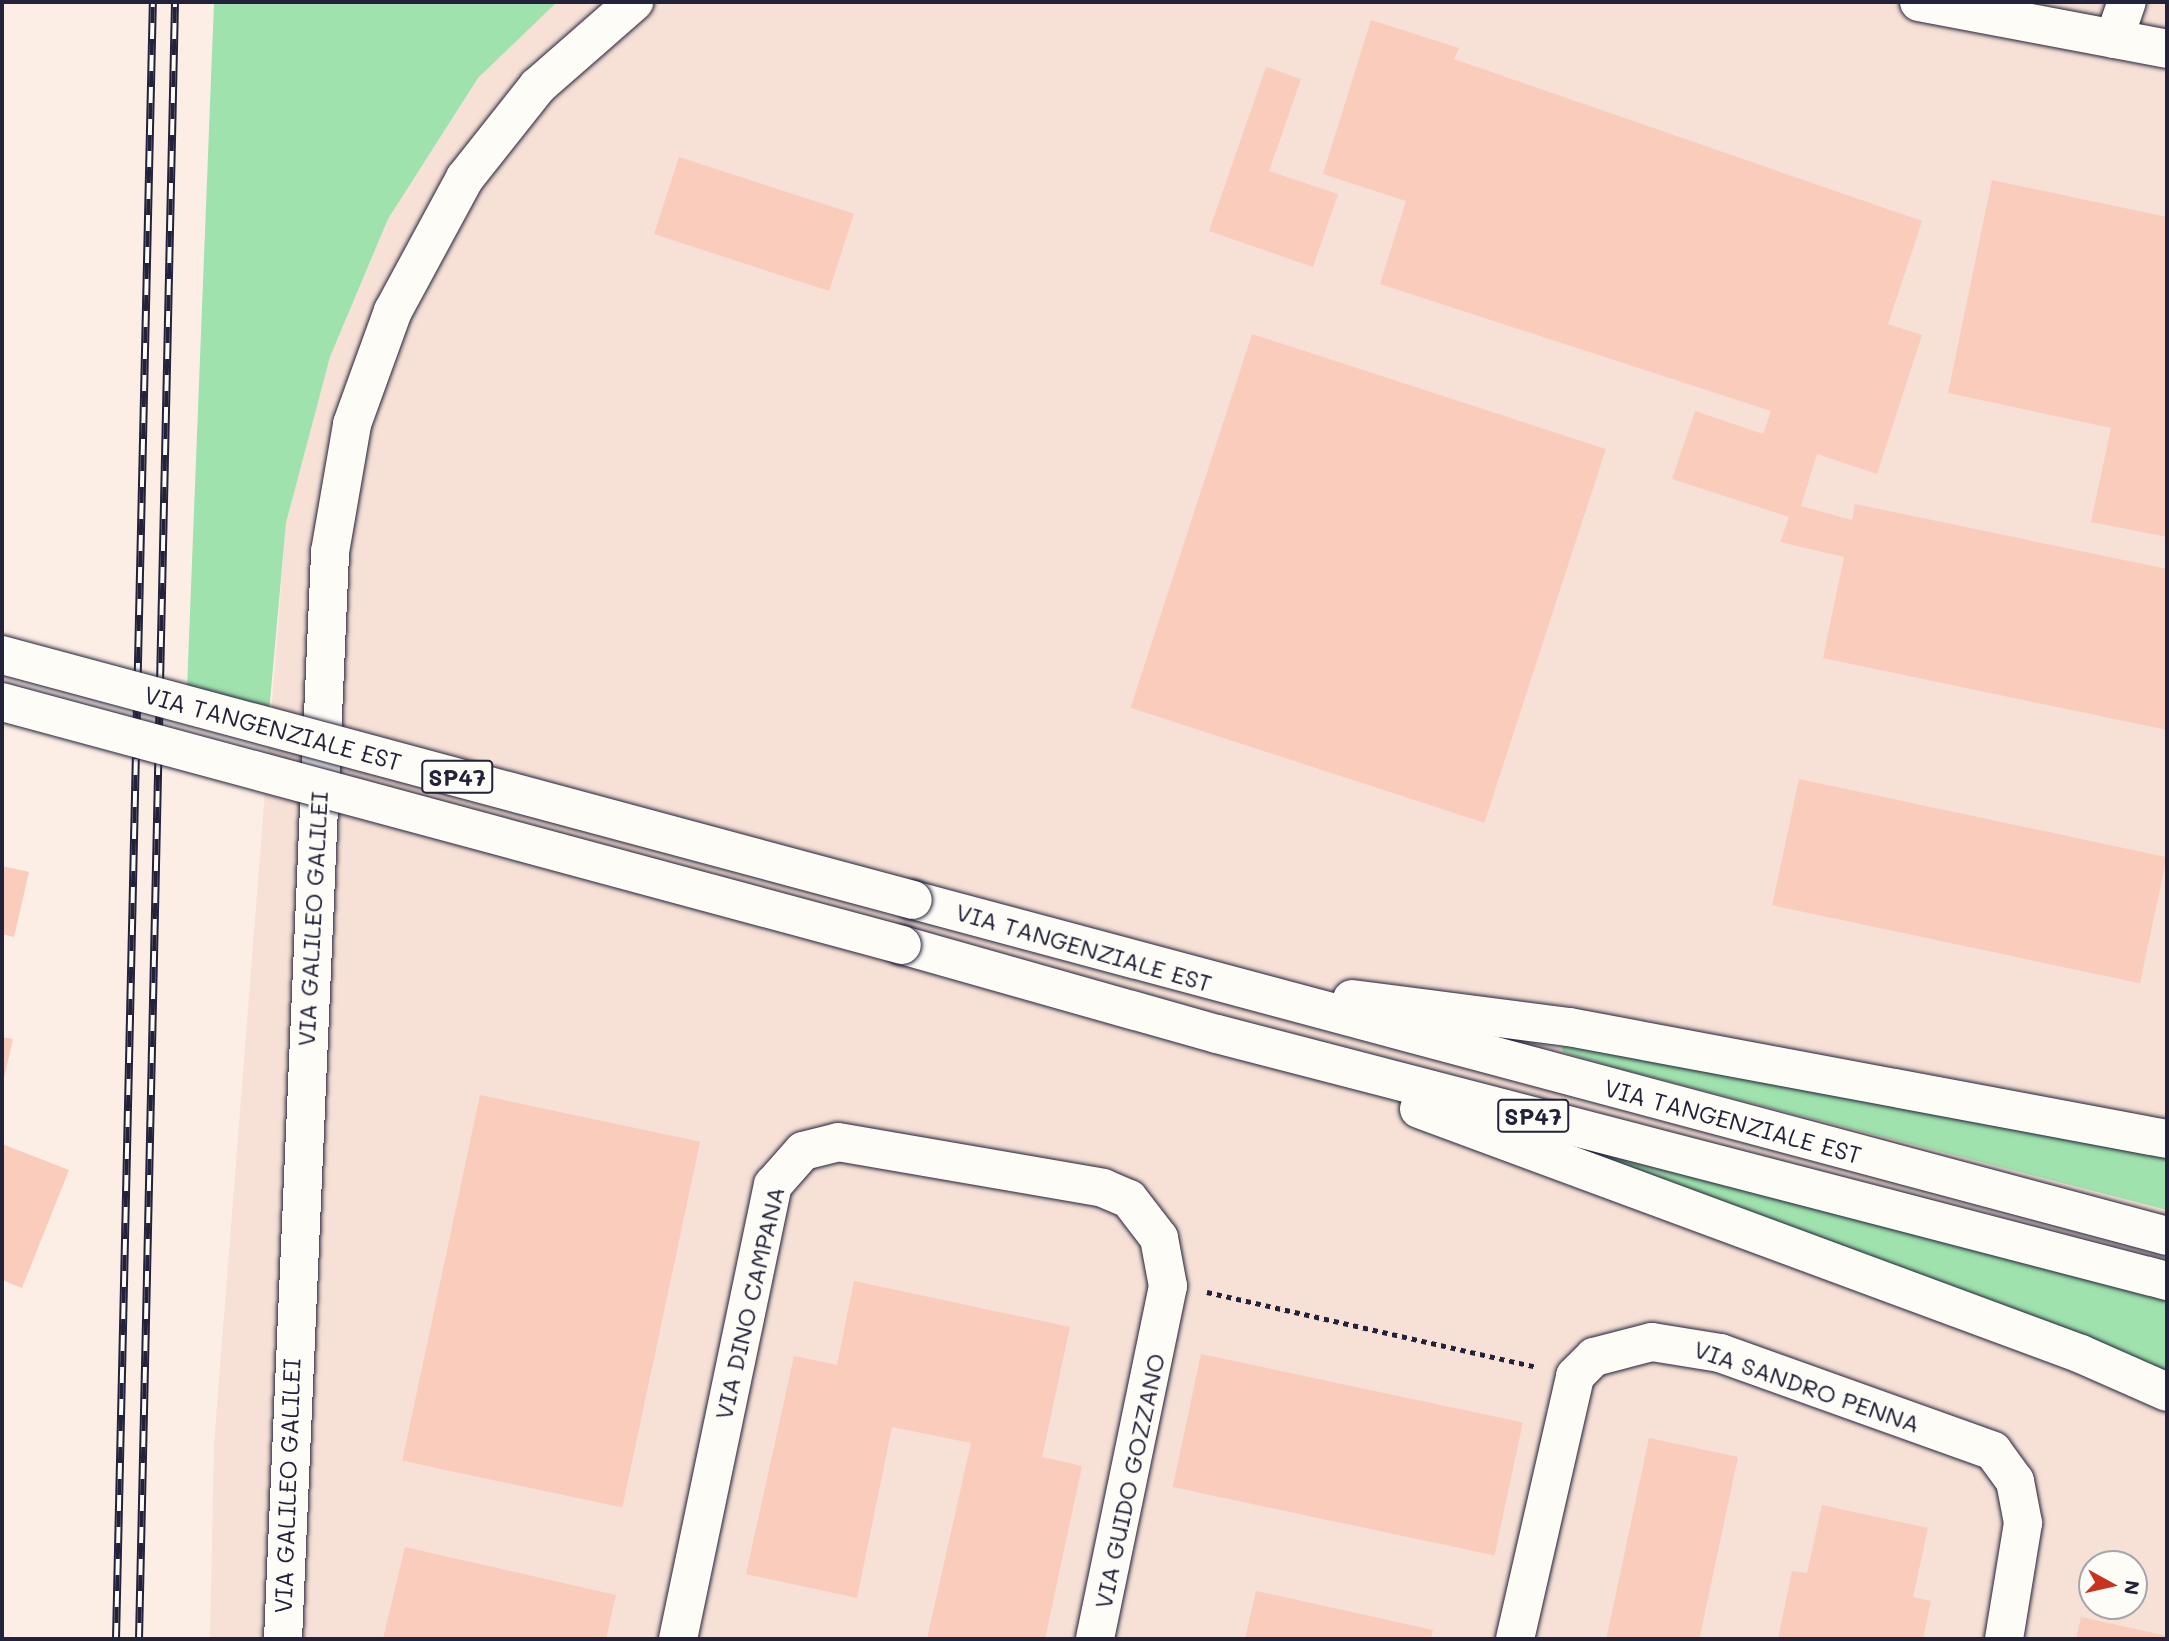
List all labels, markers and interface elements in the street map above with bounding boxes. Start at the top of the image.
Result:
street label: VIA TANGENZIALE EST [141,680,405,776]
road number: SP47 [420,758,494,796]
street label: VIA GALILEO GALILEI [291,791,333,1047]
street label: VIA TANGENZIALE EST [953,897,1215,997]
street label: VIA TANGENZIALE EST [1601,1073,1865,1169]
road number: SP47 [1496,1096,1570,1135]
street label: VIA DINO CAMPANA [708,1184,790,1422]
street label: VIA SANDRO PENNA [1690,1334,1924,1438]
street label: VIA GUIDO GOZZANO [1088,1351,1170,1611]
street label: VIA GALILEO GALILEI [268,1358,306,1614]
north arrow [2078,1550,2148,1620]
text: N [2119,1579,2146,1597]

